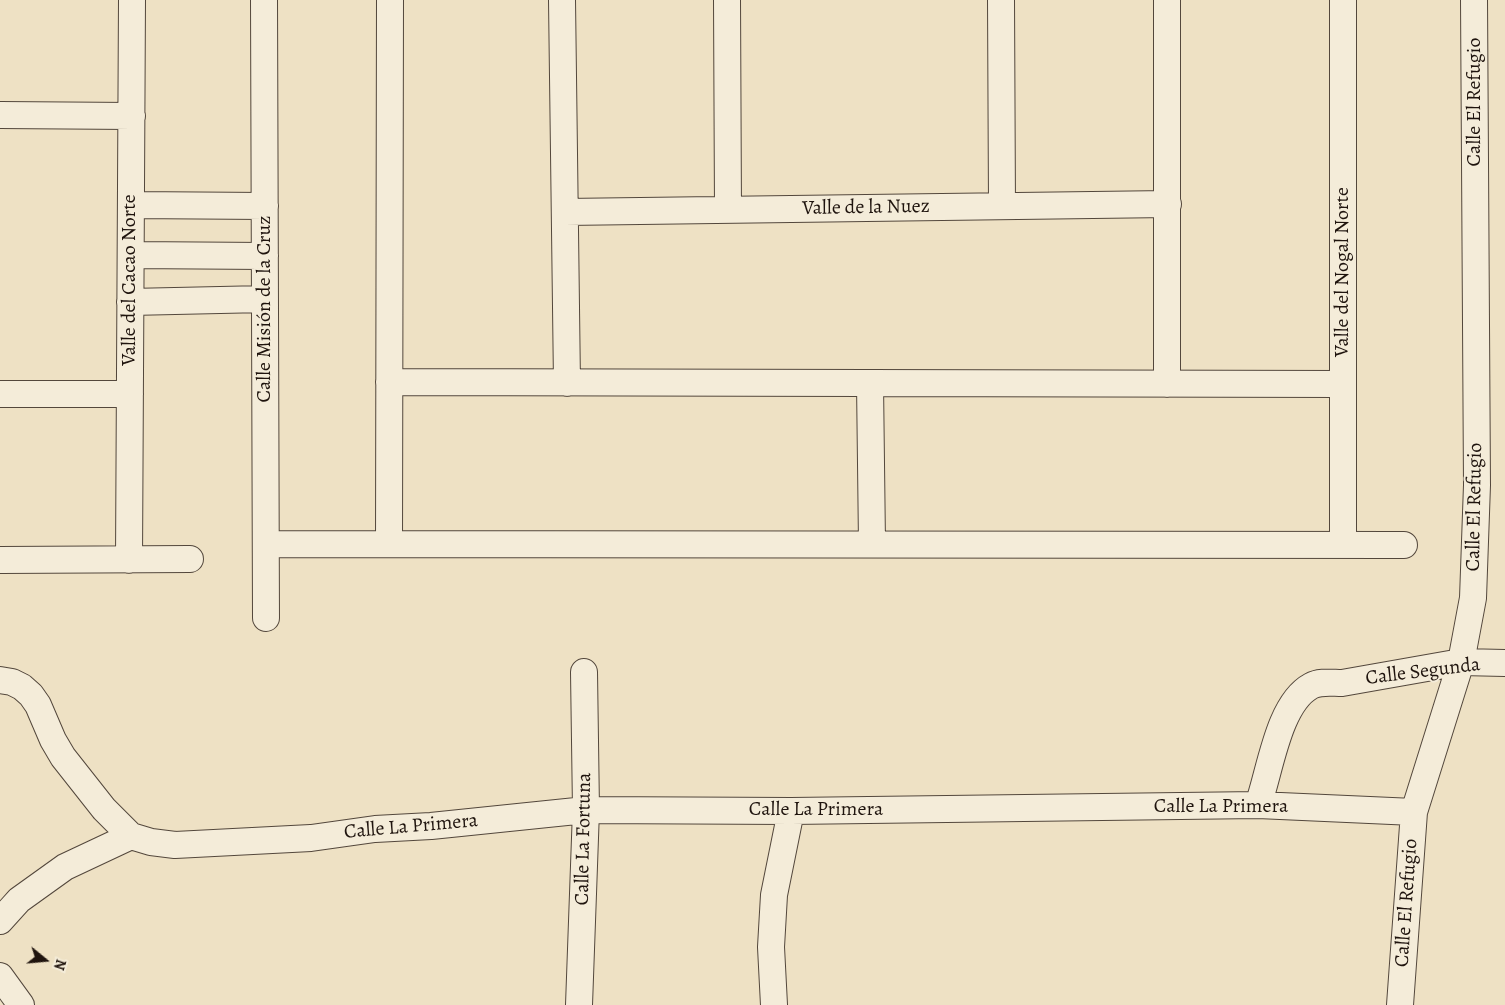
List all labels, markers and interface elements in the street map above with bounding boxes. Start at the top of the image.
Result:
street label: Calle El Refugio [1463,38,1487,166]
street label: Valle del Nogal Norte [1331,187,1355,357]
street label: Valle del Cacao Norte [118,194,142,366]
street label: Valle de la Nuez [802,195,930,221]
street label: Calle Misión de la Cruz [253,215,277,403]
street label: Calle El Refugio [1462,442,1488,572]
street label: Calle Segunda [1364,653,1482,691]
street label: Calle La Fortuna [571,773,597,905]
street label: Calle La Primera [1154,795,1288,819]
street label: Calle La Primera [749,798,883,822]
street label: Calle La Primera [343,809,479,845]
street label: Calle El Refugio [1391,838,1423,968]
north arrow [20,935,70,985]
text: N [49,957,70,972]

